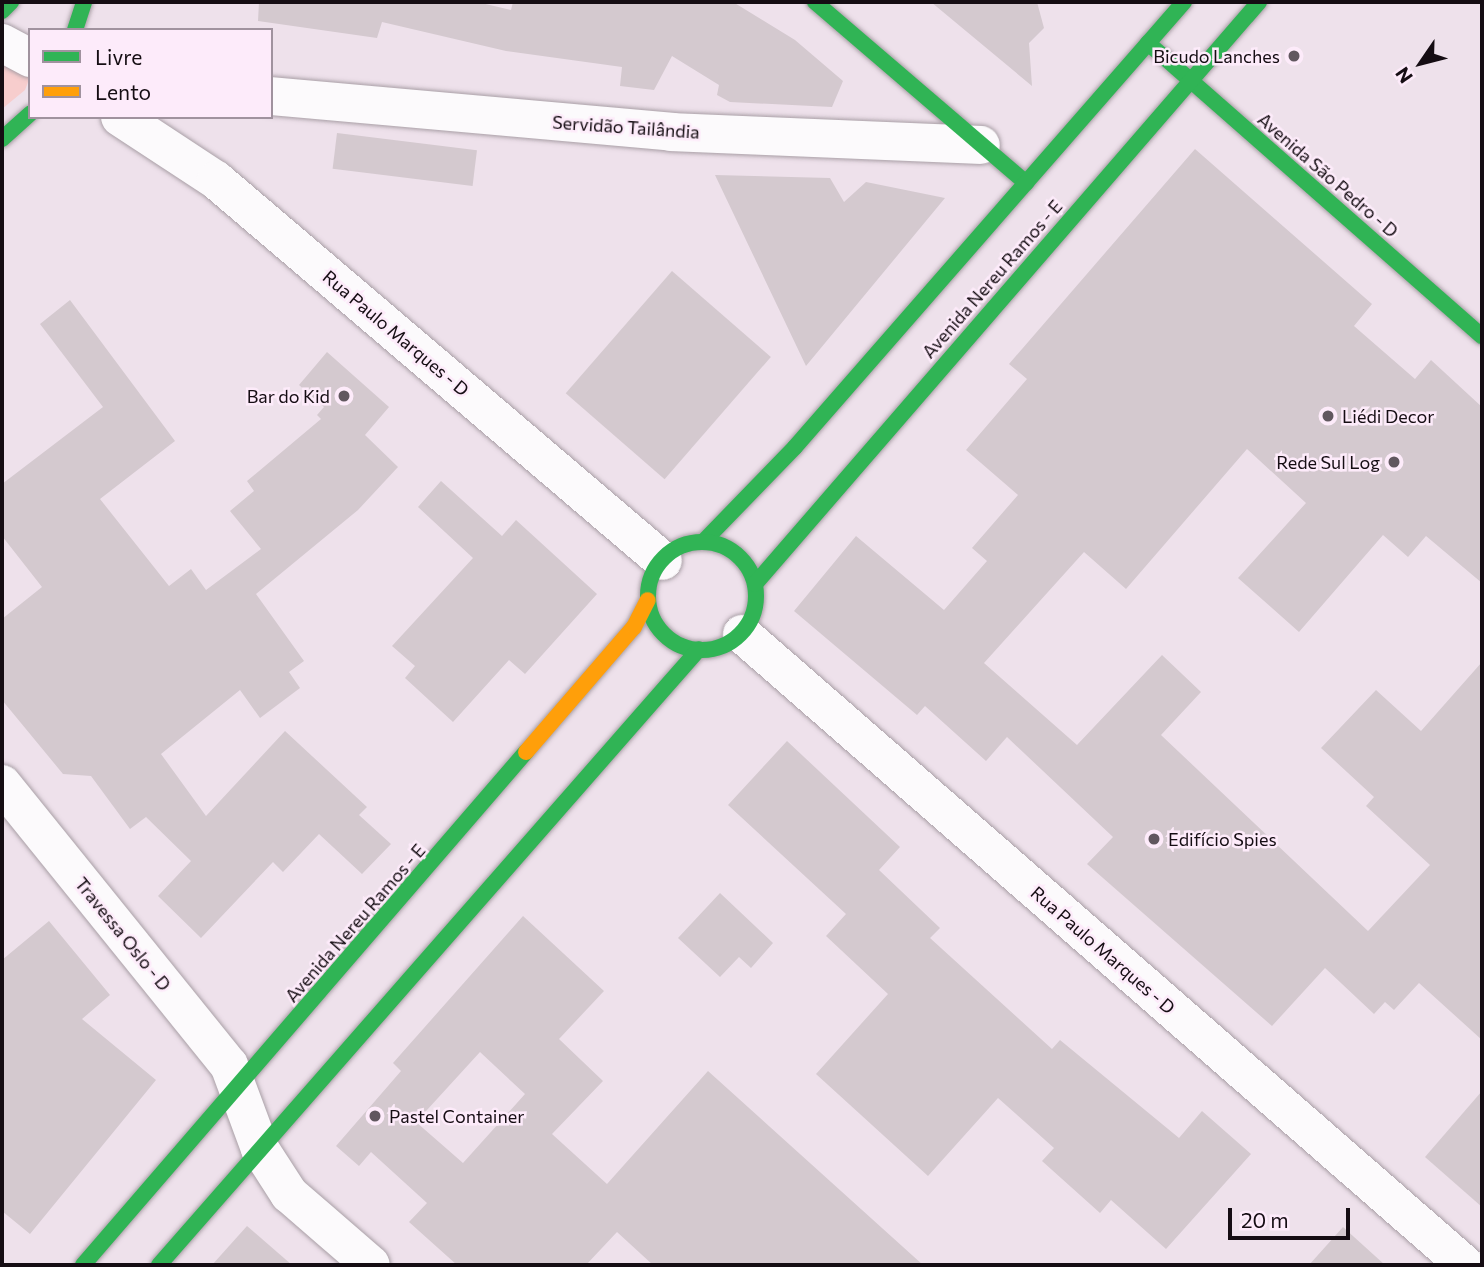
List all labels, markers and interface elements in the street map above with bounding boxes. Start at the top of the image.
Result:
legend [28,28,273,119]
north arrow [1386,28,1456,98]
text: Livre [95,44,142,69]
place label: Bicudo Lanches [1153,45,1280,67]
marker: Bicudo Lanches [1286,48,1302,64]
text: N [1390,63,1417,88]
text: Lento [95,79,151,104]
street label: Avenida São Pedro - D [1253,108,1403,242]
street label: Servidão Tailândia [552,111,700,143]
street label: Avenida Nereu Ramos - E [917,196,1067,362]
street label: Rua Paulo Marques - D [319,266,473,400]
place label: Bar do Kid [247,385,330,407]
marker: Bar do Kid [336,388,352,404]
place label: Liédi Decor [1342,405,1434,427]
marker: Liédi Decor [1320,408,1336,424]
place label: Rede Sul Log [1276,451,1380,473]
marker: Rede Sul Log [1386,454,1402,470]
place label: Edifício Spies [1168,828,1277,850]
marker: Edifício Spies [1146,831,1162,847]
street label: Avenida Nereu Ramos - E [280,840,430,1006]
street label: Travessa Oslo - D [71,873,175,995]
street label: Rua Paulo Marques - D [1027,882,1179,1018]
place label: Pastel Container [389,1105,524,1127]
marker: Pastel Container [367,1108,383,1124]
scale bar [1232,1194,1354,1238]
text: 20 m [1241,1207,1289,1232]

